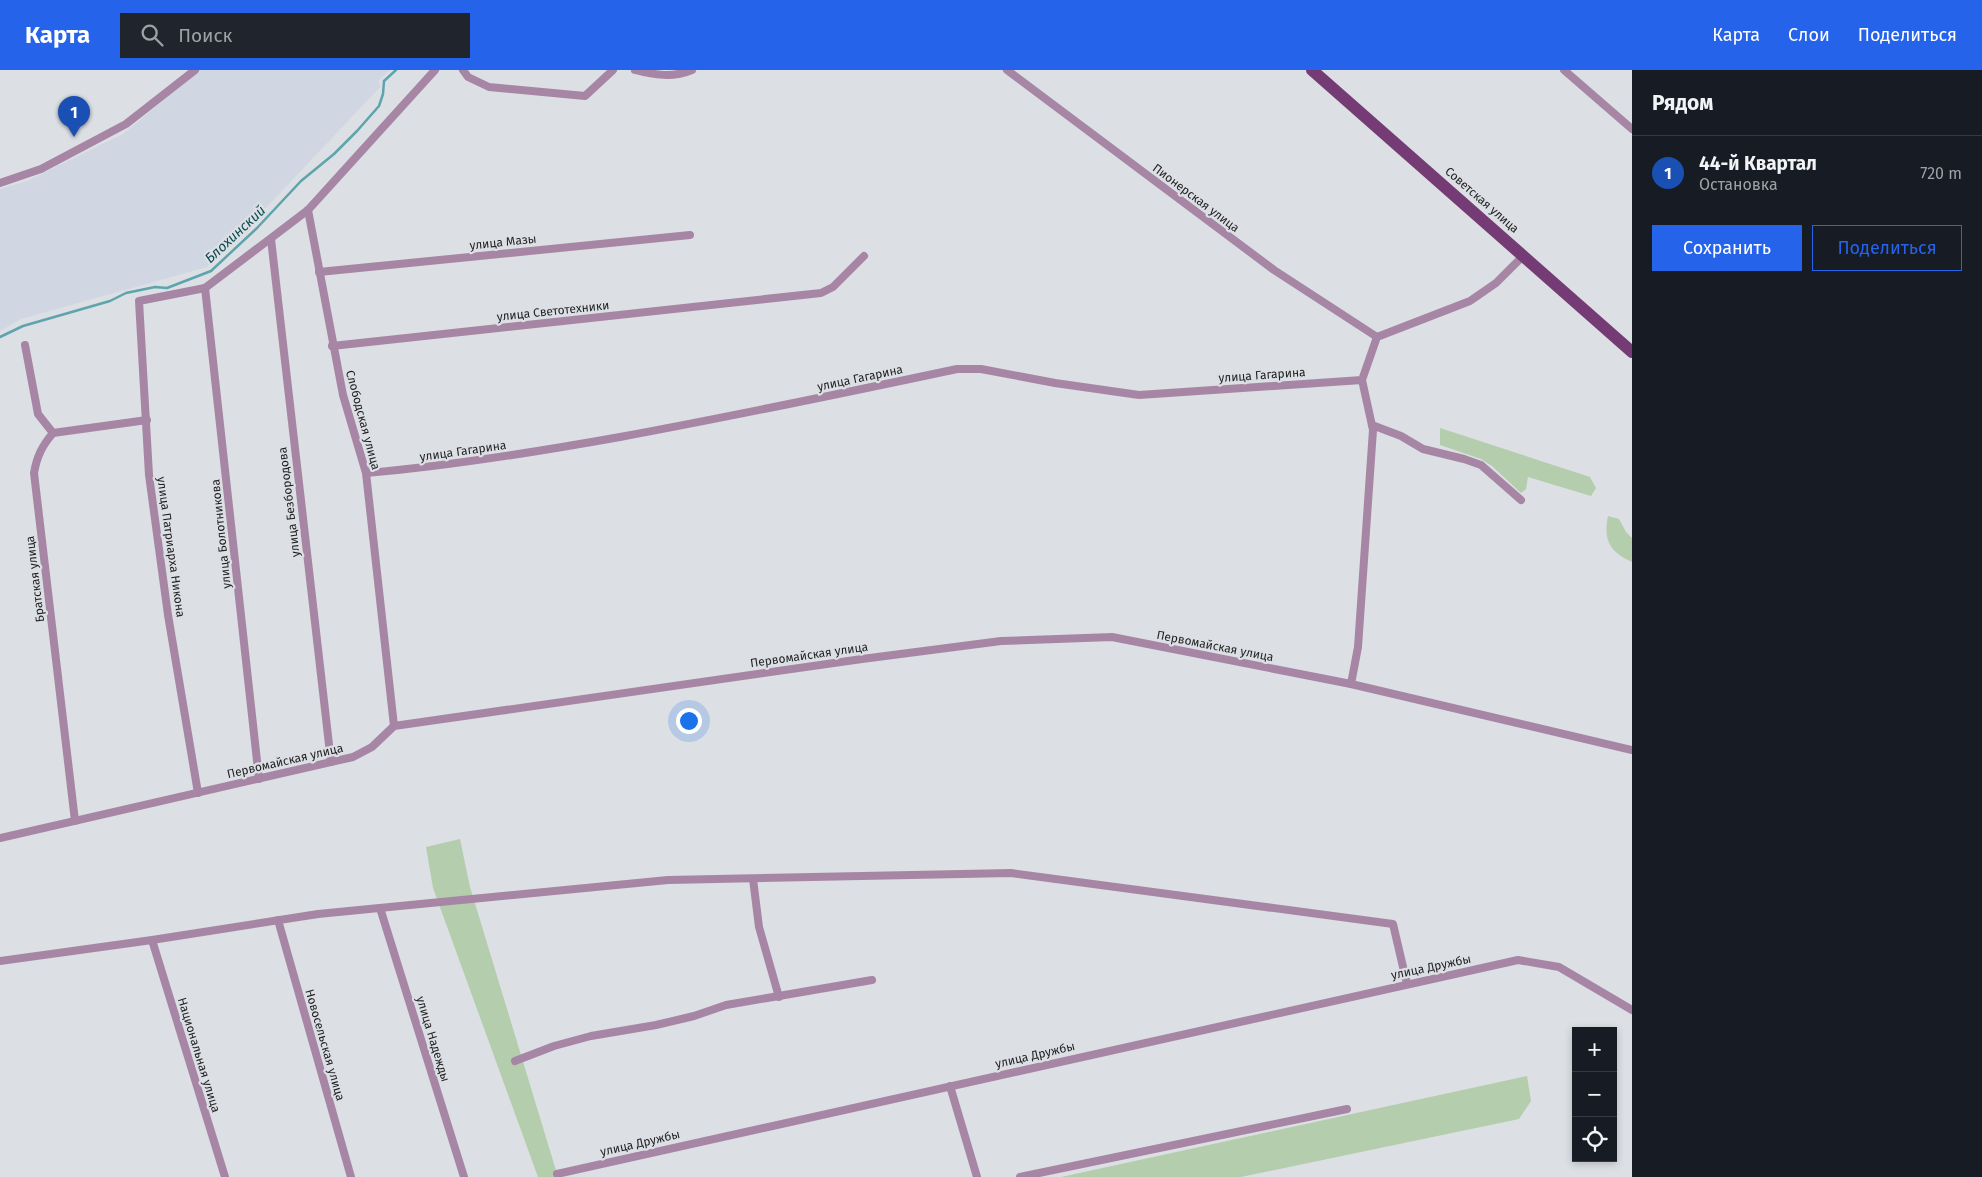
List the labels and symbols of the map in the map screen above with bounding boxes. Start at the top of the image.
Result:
pin: 1 [58,96,90,137]
street label: Пионерская улица [1150,161,1242,235]
street label: Советская улица [1442,164,1522,236]
water label: Блохинский [201,202,269,267]
street label: улица Мазы [469,232,537,252]
street label: улица Светотехники [496,298,610,324]
street label: улица Гагарина [816,362,904,394]
street label: улица Гагарина [1218,365,1306,385]
street label: Слободская улица [343,369,383,471]
street label: улица Гагарина [419,438,507,464]
street label: улица Безбородова [275,446,303,558]
street label: улица Патриарха Никона [154,476,188,618]
street label: улица Болотникова [208,479,234,589]
street label: Братская улица [23,535,47,623]
street label: Первомайская улица [1155,628,1275,664]
street label: Первомайская улица [749,640,869,670]
your location [676,708,702,734]
street label: Первомайская улица [226,741,344,781]
street label: улица Дружбы [1390,952,1472,982]
street label: Новосельская улица [302,988,348,1102]
street label: улица Надежды [413,995,453,1083]
street label: Национальная улица [175,996,223,1114]
street label: улица Дружбы [994,1039,1076,1071]
street label: улица Дружбы [599,1127,681,1159]

